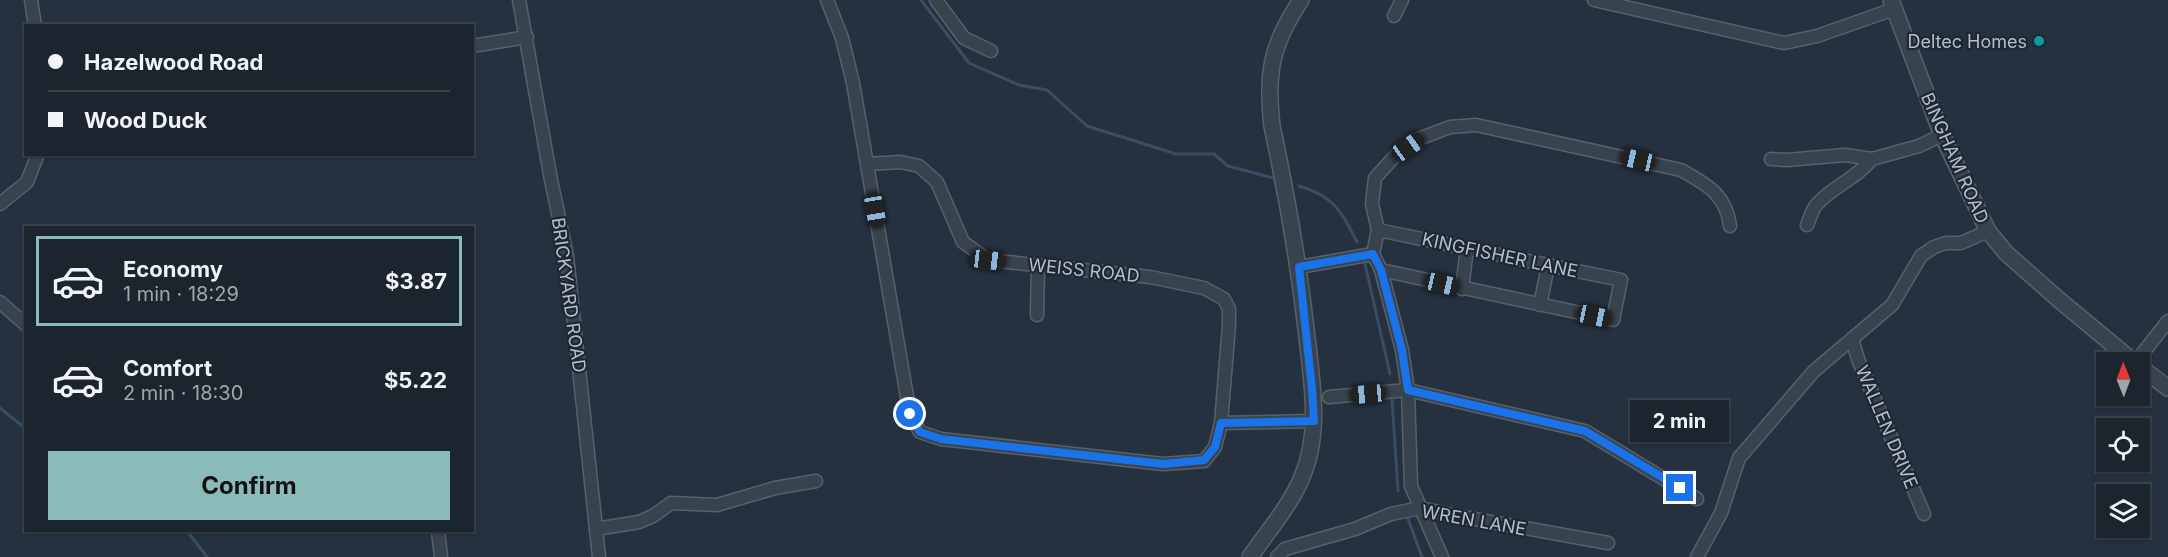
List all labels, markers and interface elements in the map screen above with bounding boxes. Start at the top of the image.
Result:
place label: Deltec Homes [1907,31,2027,52]
marker: Deltec Homes [2032,34,2046,48]
text: Hazelwood Road [84,49,263,75]
street label: BINGHAM ROAD [1917,89,1993,227]
text: Wood Duck [84,107,207,133]
car [1388,129,1428,165]
car [1618,147,1658,173]
car [863,191,887,229]
street label: BRICKYARD ROAD [548,216,590,374]
street label: KINGFISHER LANE [1420,228,1580,282]
car [969,249,1007,271]
icon: car [51,254,105,308]
street label: WEISS ROAD [1027,254,1141,286]
text: Economy [123,256,223,282]
text: $3.87 [385,268,447,294]
car [1422,271,1462,297]
text: 1 min · 18:29 [123,282,239,306]
car [1575,303,1613,329]
north arrow [2096,352,2150,406]
map controls [2096,352,2150,538]
icon: car [51,353,105,407]
text: Comfort [123,355,212,381]
street label: WALLEN DRIVE [1852,362,1922,492]
text: $5.22 [384,367,447,393]
text: 2 min · 18:30 [123,381,243,405]
car [1349,383,1387,405]
route start [896,400,923,427]
callout: 2 min [1630,401,1730,443]
text: 2 min [1653,409,1706,433]
button: locate [2096,418,2150,472]
button: Confirm [48,451,450,520]
route end [1666,474,1693,501]
button: layers [2096,484,2150,538]
street label: WREN LANE [1420,500,1528,540]

